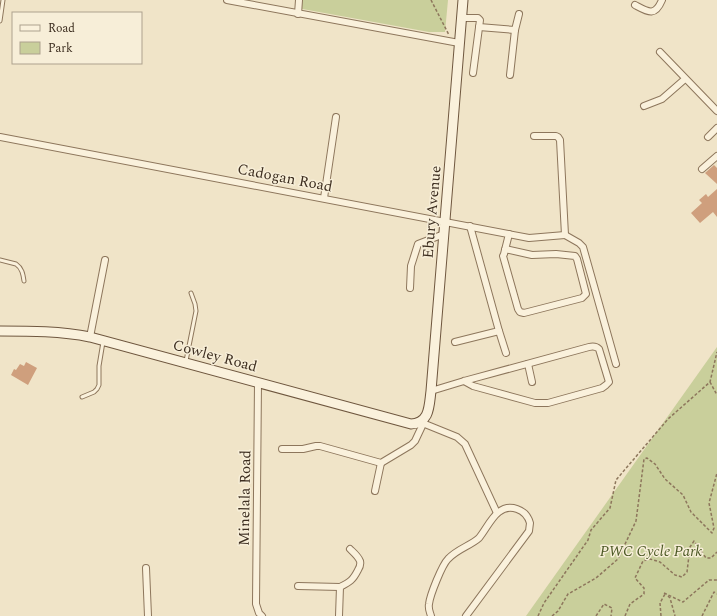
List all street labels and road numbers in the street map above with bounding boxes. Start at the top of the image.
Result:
street label: Cadogan Road [235,158,335,198]
street label: Ebury Avenue [416,165,448,259]
street label: Cowley Road [170,334,260,378]
street label: Minelala Road [233,450,257,546]

